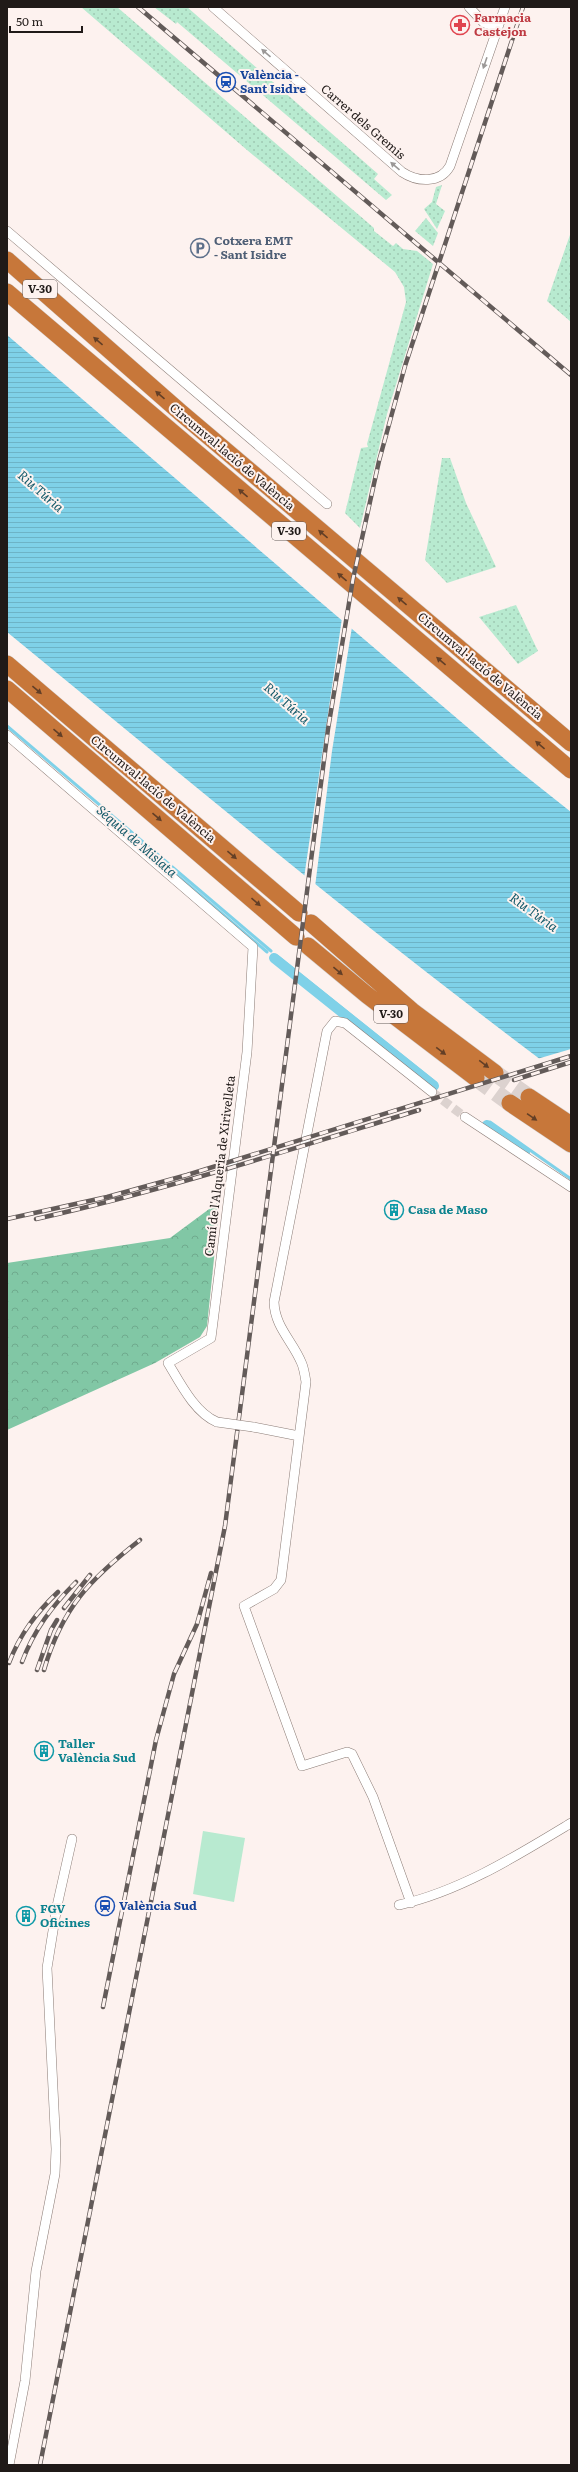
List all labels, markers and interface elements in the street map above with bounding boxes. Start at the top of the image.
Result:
scale bar [10,8,82,34]
place label: Farmacia Castejon [474,8,531,40]
text: 50 m [16,12,43,30]
pharmacy icon: Farmacia Castejon [449,14,471,36]
one-way arrow [260,48,271,57]
one-way arrow [481,58,487,70]
place label: València - Sant Isidre [240,65,306,97]
station icon: València - Sant Isidre [215,71,237,93]
street label: Carrer dels Gremis [317,79,410,163]
one-way arrow [390,161,401,170]
place label: Cotxera EMT - Sant Isidre [214,231,293,263]
parking icon: Cotxera EMT - Sant Isidre [189,237,211,259]
road number: V-30 [23,280,57,298]
one-way arrow [92,337,103,346]
one-way arrow [155,391,166,400]
street label: Circumval·lació de València [166,398,300,514]
water label: Riu Túria [14,465,69,516]
one-way arrow [238,488,249,497]
road number: V-30 [272,522,306,540]
one-way arrow [318,530,329,539]
one-way arrow [337,573,348,582]
one-way arrow [396,596,407,605]
street label: Circumval·lació de València [414,607,548,723]
one-way arrow [436,657,447,666]
water label: Riu Túria [260,677,315,728]
one-way arrow [31,685,42,694]
one-way arrow [53,728,63,737]
street label: Circumval·lació de València [87,730,221,846]
one-way arrow [535,741,546,750]
water label: Séquia de Mislata [93,800,182,881]
one-way arrow [151,813,162,822]
one-way arrow [226,851,237,860]
water label: Riu Túria [506,888,563,936]
one-way arrow [250,897,261,906]
one-way arrow [333,967,344,976]
road number: V-30 [374,1005,408,1023]
one-way arrow [435,1047,446,1055]
one-way arrow [479,1060,490,1068]
street label: Camí de l'Alqueria de Xirivelleta [199,1074,239,1257]
one-way arrow [526,1114,537,1121]
building icon: Casa de Maso [383,1199,405,1221]
place label: Casa de Maso [408,1200,488,1218]
place label: Taller València Sud [58,1734,136,1766]
building icon: Taller València Sud [33,1740,55,1762]
station icon: València Sud [94,1895,116,1917]
place label: València Sud [119,1896,197,1914]
place label: FGV Oficines [40,1899,90,1931]
building icon: FGV Oficines [15,1905,37,1927]

